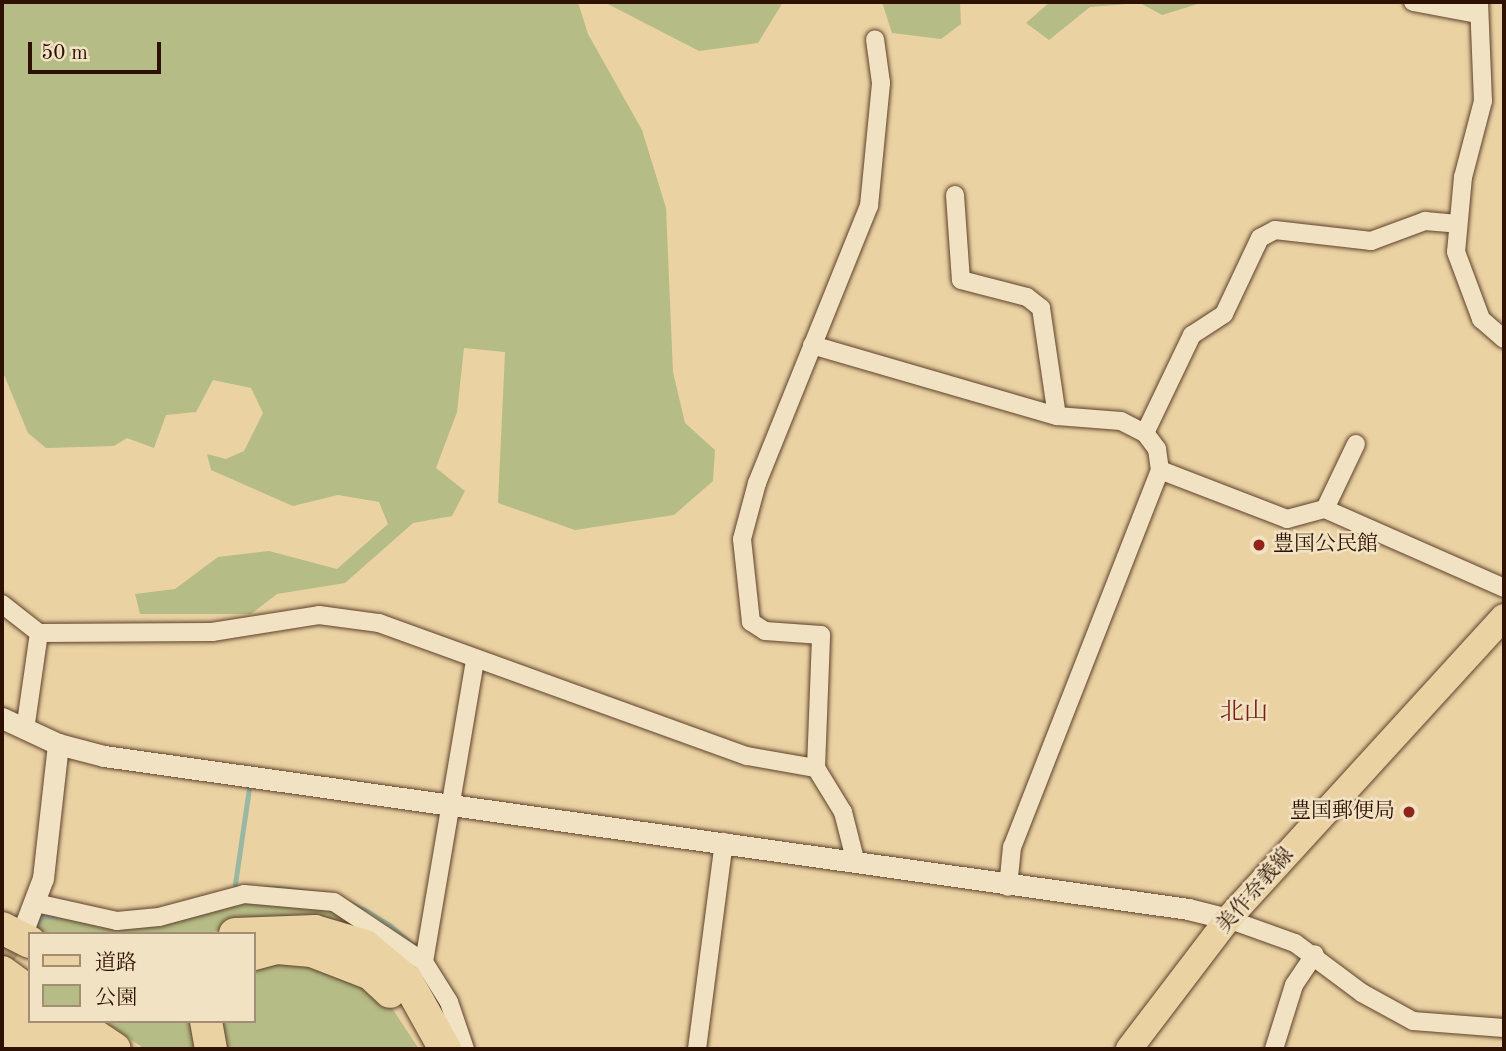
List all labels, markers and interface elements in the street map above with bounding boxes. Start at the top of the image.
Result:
scale bar [32,28,164,72]
text: 50 m [41,43,88,64]
place label: 豊国公民館 [1273,532,1378,558]
marker: 豊国公民館 [1251,537,1267,553]
district label: 北山 [1220,700,1268,728]
place label: 豊国郵便局 [1290,799,1395,825]
marker: 豊国郵便局 [1401,804,1417,820]
street label: 美作奈義線 [1212,843,1300,939]
legend [28,932,256,1023]
text: 道路 [95,953,137,974]
text: 公園 [95,988,137,1009]

